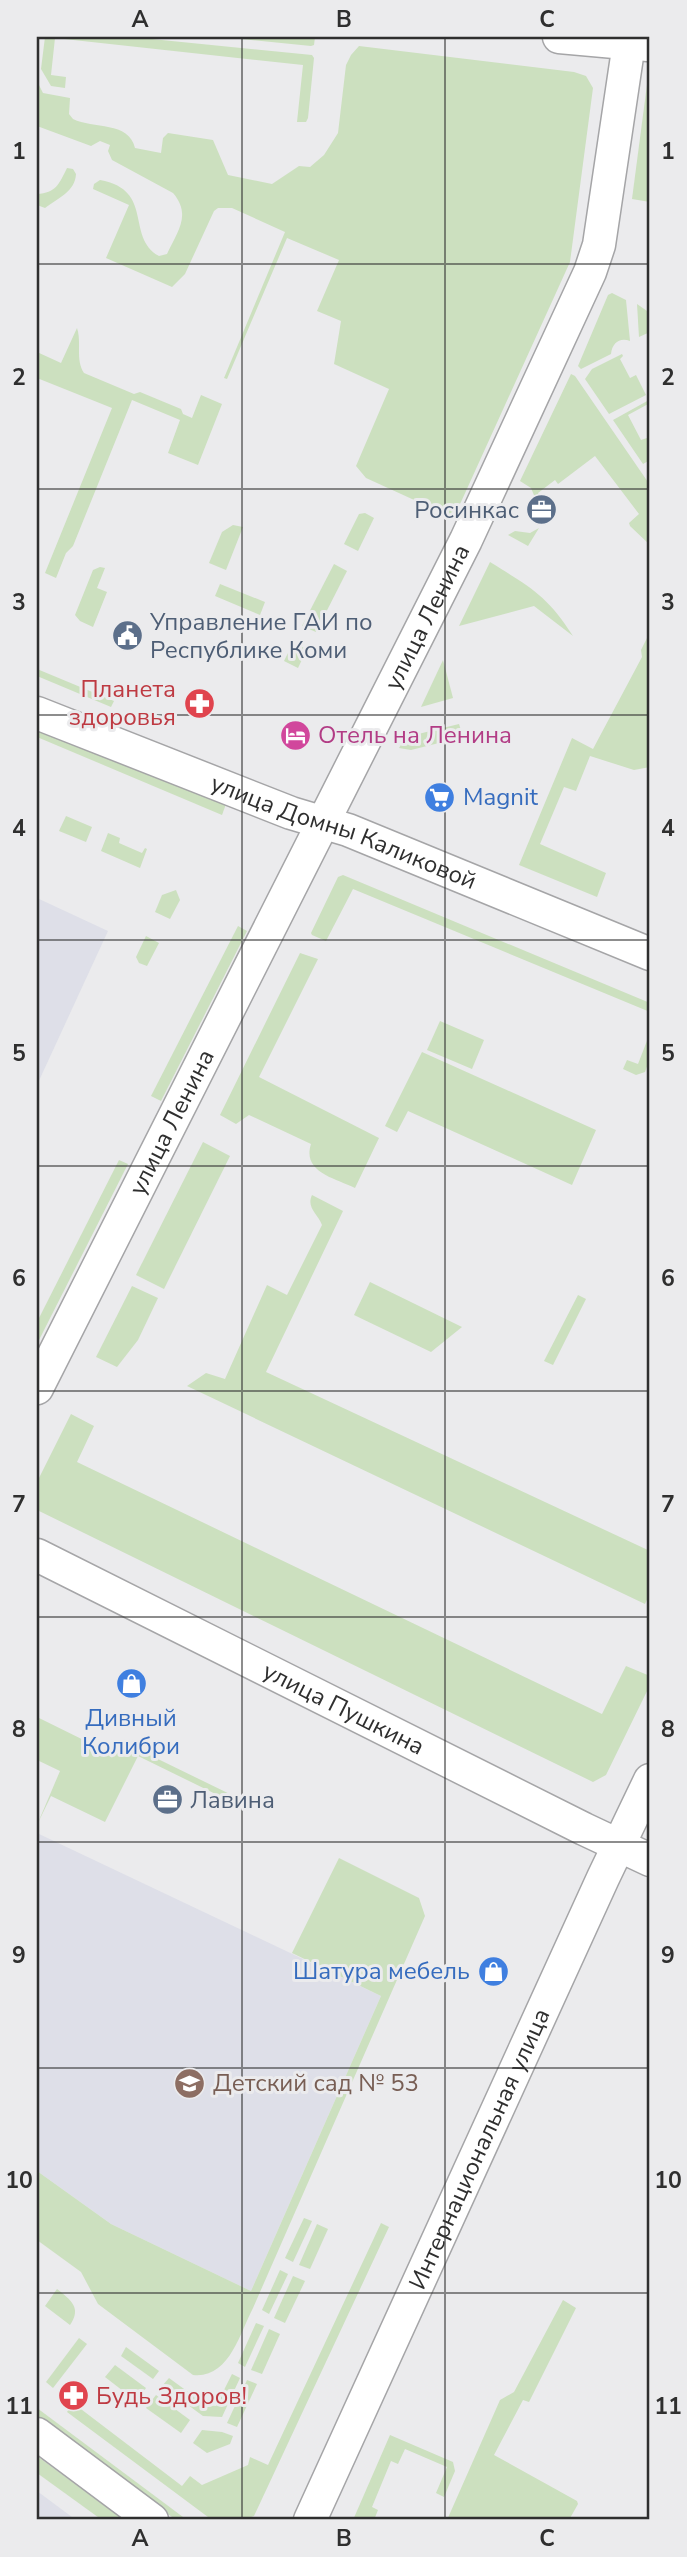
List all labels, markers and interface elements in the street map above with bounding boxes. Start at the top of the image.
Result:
text: A [131,4,149,35]
text: B [336,4,352,35]
text: C [539,4,555,35]
text: 1 [12,136,26,167]
text: 1 [661,136,675,167]
text: 2 [12,362,26,393]
text: 2 [661,362,675,393]
office icon: Росинкас [525,493,559,527]
place label: Росинкас [414,494,519,526]
street label: улица Ленина [377,539,477,695]
text: 3 [12,587,26,618]
text: 3 [661,587,675,618]
place label: Управление ГАИ по Республике Коми [149,606,372,666]
public building icon: Управление ГАИ по Республике Коми [110,619,144,653]
place label: Планета здоровья [69,673,176,733]
pharmacy icon: Планета здоровья [182,686,216,720]
hotel icon: Отель на Ленина [278,718,312,752]
place label: Отель на Ленина [318,719,512,751]
street label: улица Домны Каликовой [206,767,481,897]
supermarket icon: Magnit [423,780,457,814]
place label: Magnit [463,781,539,813]
text: 4 [12,813,26,844]
text: 4 [661,813,675,844]
text: 5 [12,1038,26,1069]
text: 5 [661,1038,675,1069]
street label: улица Ленина [121,1044,222,1200]
text: 6 [12,1263,26,1294]
text: 6 [661,1263,675,1294]
text: 7 [12,1489,26,1520]
text: 7 [661,1489,675,1520]
street label: улица Пушкина [257,1655,430,1763]
shop icon: Дивный Колибри [114,1667,148,1701]
place label: Дивный Колибри [82,1702,180,1762]
text: 8 [12,1714,26,1745]
text: 8 [661,1714,675,1745]
office icon: Лавина [150,1783,184,1817]
place label: Лавина [190,1784,275,1816]
text: 9 [12,1940,26,1971]
text: 9 [661,1940,675,1971]
shop icon: Шатура мебель [476,1954,510,1988]
place label: Шатура мебель [293,1955,470,1987]
street label: Интернациональная улица [401,2003,557,2294]
school or university icon: Детский сад № 53 [173,2066,207,2100]
place label: Детский сад № 53 [213,2067,419,2099]
text: 10 [5,2165,33,2196]
text: 10 [654,2165,682,2196]
pharmacy icon: Будь Здоров! [56,2379,90,2413]
place label: Будь Здоров! [96,2380,247,2412]
text: 11 [5,2391,33,2422]
text: 11 [654,2391,682,2422]
text: A [131,2523,149,2554]
text: B [336,2523,352,2554]
text: C [539,2523,555,2554]

